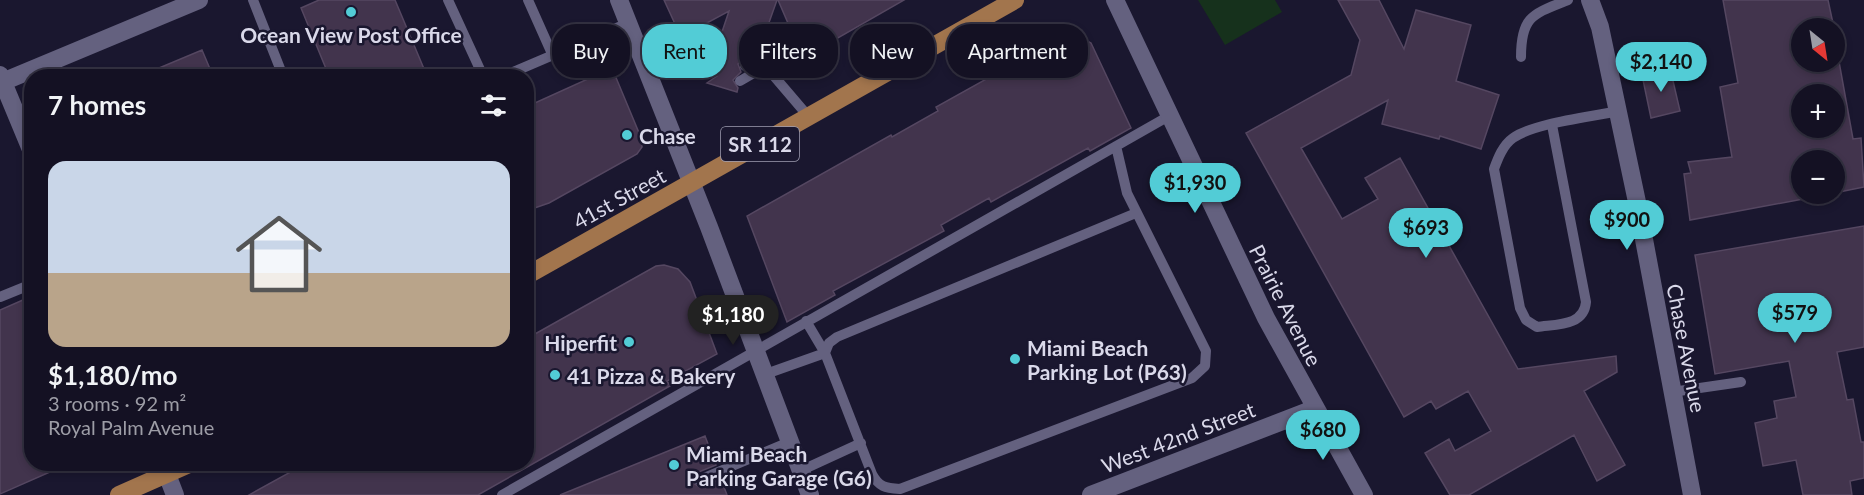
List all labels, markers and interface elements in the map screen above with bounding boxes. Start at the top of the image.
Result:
marker: Ocean View Post Office [344,5,358,19]
north arrow [1791,18,1845,72]
map controls [1791,18,1845,204]
place label: Ocean View Post Office [240,22,462,47]
chip: Buy [552,24,630,78]
chip: Rent [642,24,727,78]
chip: Filters [739,24,838,78]
chip: New [850,24,935,78]
chip: Apartment [947,24,1088,78]
pin: $2,140 [1612,42,1710,93]
text: $2,140 [1630,49,1692,73]
button: + [1791,84,1845,138]
text: 7 homes [48,89,146,121]
icon: filters [477,89,510,122]
place label: Chase [639,123,696,148]
road number: SR 112 [721,127,799,161]
marker: Chase [620,128,634,142]
button: − [1791,150,1845,204]
street label: 41st Street [568,162,670,234]
pin: $1,930 [1146,163,1244,214]
text: $1,930 [1164,170,1226,194]
icon: home [225,200,333,308]
pin: $900 [1591,200,1663,251]
text: $900 [1604,207,1650,231]
pin: $693 [1390,208,1462,259]
text: $693 [1403,215,1449,239]
street label: Prairie Avenue [1245,240,1327,370]
street label: Chase Avenue [1662,282,1712,414]
pin: $579 [1759,293,1831,344]
pin: $1,180 [684,295,782,346]
text: $579 [1772,300,1818,324]
text: $1,180 [702,302,764,326]
place label: Hiperfit [544,330,617,355]
marker: Hiperfit [622,335,636,349]
place label: Miami Beach Parking Lot (P63) [1027,335,1187,384]
marker: Miami Beach Parking Lot (P63) [1008,352,1022,366]
text: $1,180/mo [48,359,178,391]
place label: 41 Pizza & Bakery [567,363,736,388]
marker: 41 Pizza & Bakery [548,368,562,382]
text: 3 rooms · 92 m² [48,391,186,415]
street label: West 42nd Street [1098,396,1259,478]
pin: $680 [1287,410,1359,461]
text: Royal Palm Avenue [48,415,214,439]
text: $680 [1300,417,1346,441]
place label: Miami Beach Parking Garage (G6) [686,441,872,490]
marker: Miami Beach Parking Garage (G6) [667,458,681,472]

